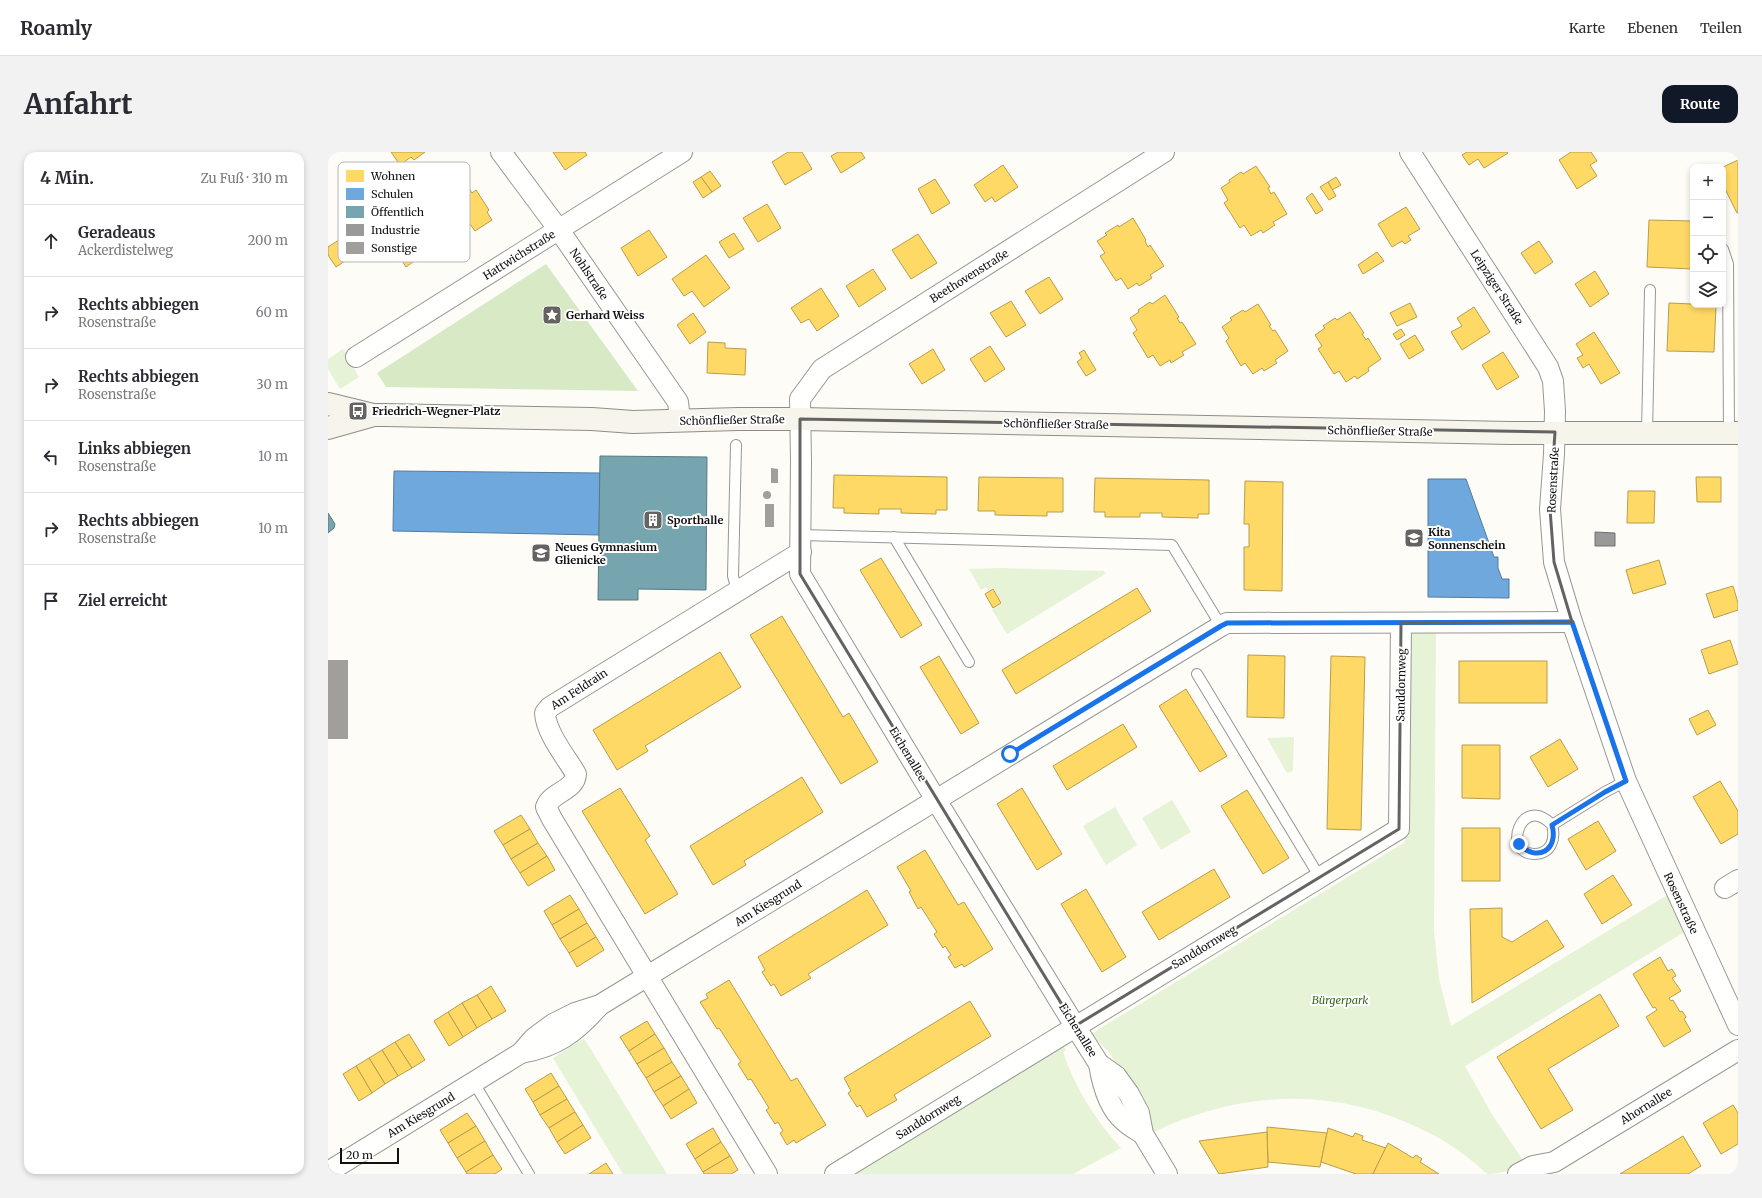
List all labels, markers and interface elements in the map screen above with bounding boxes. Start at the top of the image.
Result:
text: Roamly [20,16,92,40]
text: Karte [1569,19,1605,37]
text: Ebenen [1627,19,1678,37]
text: Teilen [1700,19,1742,37]
button: Route [1662,85,1738,123]
text: Anfahrt [24,86,133,122]
legend [338,162,470,262]
map controls [1690,164,1726,308]
button: + [1690,164,1726,200]
text: 4 Min. [40,167,94,189]
text: Wohnen [370,169,416,183]
text: Zu Fuß · 310 m [200,170,288,187]
text: Schulen [371,187,414,201]
button: − [1690,200,1726,236]
text: Öffentlich [371,205,425,219]
text: Geradeaus [78,223,155,242]
text: Industrie [371,223,420,237]
street label: Hattwichstraße [480,227,558,283]
icon: ahead [40,230,62,252]
text: 200 m [248,232,288,249]
button: locate [1690,236,1726,272]
text: Sonstige [371,241,417,255]
text: Ackerdistelweg [78,242,173,259]
street label: Nohlstraße [567,246,611,303]
street label: Beethovenstraße [927,246,1011,306]
street label: Leipziger Straße [1468,247,1527,327]
button: layers [1690,272,1726,308]
text: Rechts abbiegen [78,295,199,314]
icon: right [40,302,62,324]
text: 60 m [256,304,288,321]
place icon: Gerhard Weiss [541,304,563,326]
place label: Gerhard Weiss [566,308,645,322]
text: Rosenstraße [78,314,156,331]
text: Rechts abbiegen [78,367,199,386]
icon: right [40,374,62,396]
text: 30 m [256,376,288,393]
text: Rosenstraße [78,386,156,403]
bus stop icon: Friedrich-Wegner-Platz [347,400,369,422]
place label: Friedrich-Wegner-Platz [372,404,500,418]
street label: Schönfließer Straße [679,412,785,428]
street label: Schönfließer Straße [1003,416,1109,432]
street label: Schönfließer Straße [1327,423,1433,439]
text: Links abbiegen [78,439,191,458]
icon: left [40,446,62,468]
street label: Rosenstraße [1544,446,1562,513]
text: 10 m [258,448,288,465]
text: Rosenstraße [78,458,156,475]
building icon: Sporthalle [642,509,664,531]
text: Rechts abbiegen [78,511,199,530]
place label: Sporthalle [667,513,723,527]
icon: right [40,518,62,540]
text: 10 m [258,520,288,537]
place label: Kita Sonnenschein [1428,525,1506,552]
school or university icon: Kita Sonnenschein [1403,527,1425,549]
text: Rosenstraße [78,530,156,547]
place label: Neues Gymnasium Glienicke [555,540,657,567]
school or university icon: Neues Gymnasium Glienicke [530,542,552,564]
icon: arrive [40,590,62,612]
text: Ziel erreicht [78,591,168,610]
street label: Sanddornweg [1393,648,1409,722]
street label: Am Feldrain [547,665,611,713]
street label: Eichenallee [886,724,930,784]
route start [1001,745,1019,763]
route end [1510,835,1528,853]
street label: Rosenstraße [1661,870,1701,936]
street label: Am Kiesgrund [731,877,804,930]
street label: Sanddornweg [1169,922,1239,972]
park label: Bürgerpark [1312,993,1368,1007]
street label: Eichenallee [1056,1001,1100,1060]
street label: Ahornallee [1617,1085,1675,1128]
street label: Am Kiesgrund [384,1089,458,1141]
street label: Sanddornweg [893,1091,963,1142]
scale bar [340,1146,399,1165]
text: 20 m [346,1148,373,1162]

